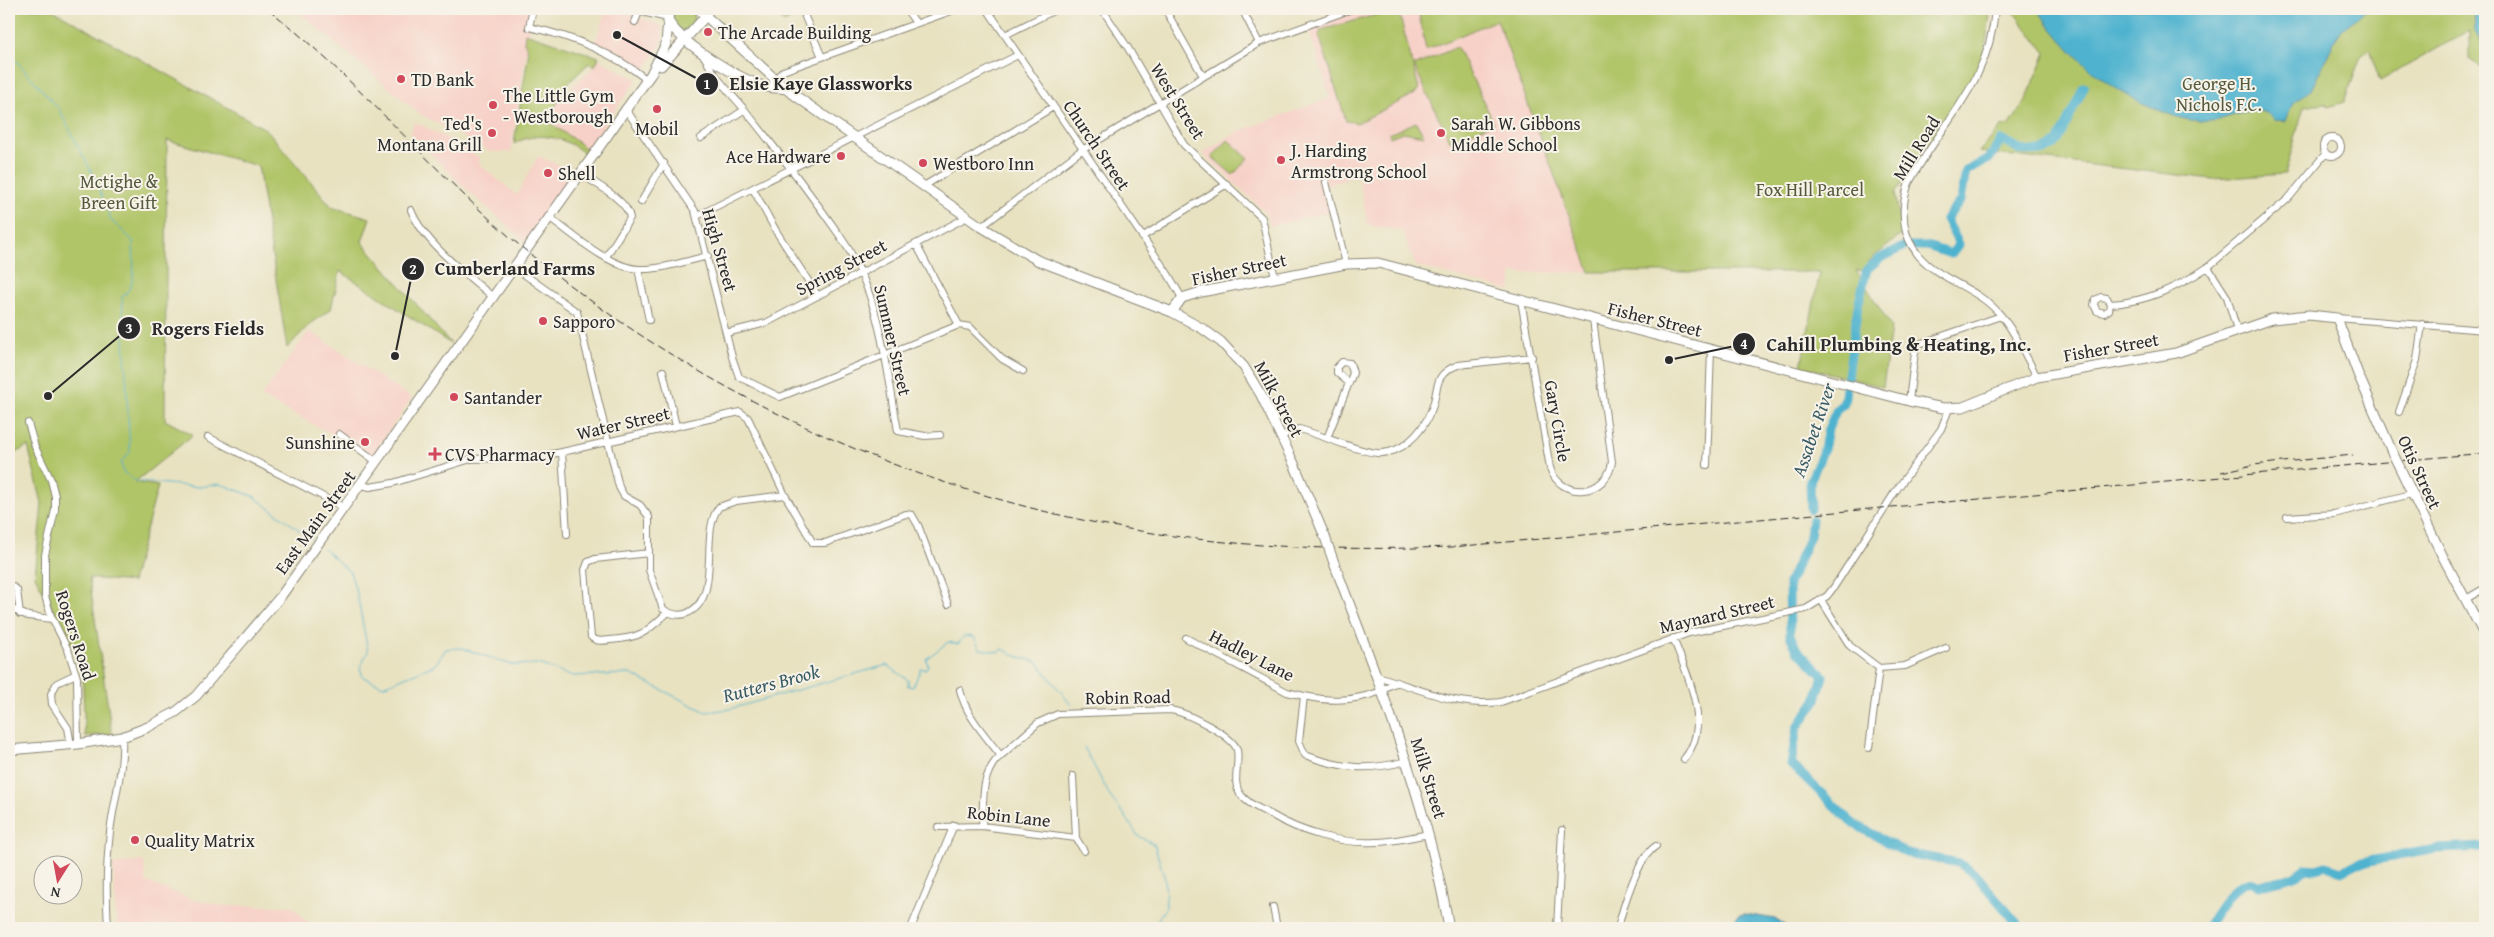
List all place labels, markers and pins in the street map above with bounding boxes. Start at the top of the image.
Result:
place label: The Arcade Building [718,19,871,46]
marker: The Arcade Building [702,26,714,38]
place label: TD Bank [411,66,475,93]
callout: Elsie Kaye Glassworks [694,67,922,101]
marker: TD Bank [395,73,407,85]
place label: The Little Gym - Westborough [503,82,614,130]
marker: The Little Gym - Westborough [487,99,499,111]
marker: Mobil [651,103,663,115]
place label: Ted's Montana Grill [377,110,482,158]
place label: Sarah W. Gibbons Middle School [1451,110,1581,158]
place label: Mobil [635,115,679,142]
marker: Ted's Montana Grill [486,127,498,139]
marker: Sarah W. Gibbons Middle School [1435,127,1447,139]
place label: J. Harding Armstrong School [1289,137,1427,185]
place label: Ace Hardware [726,143,831,170]
marker: Ace Hardware [835,150,847,162]
place label: Westboro Inn [933,150,1034,177]
marker: J. Harding Armstrong School [1275,154,1287,166]
marker: Westboro Inn [917,157,929,169]
place label: Shell [558,160,595,187]
marker: Shell [542,167,554,179]
callout: Cumberland Farms [400,252,606,286]
place label: Sapporo [553,308,615,335]
callout: Rogers Fields [117,311,274,345]
marker: Sapporo [537,315,549,327]
callout: Cahill Plumbing & Heating, Inc. [1732,327,2042,361]
place label: Santander [464,384,542,411]
marker: Santander [448,391,460,403]
place label: Sunshine [286,429,355,456]
marker: Sunshine [359,436,371,448]
place label: CVS Pharmacy [445,441,555,468]
marker: CVS Pharmacy [429,448,441,460]
place label: Quality Matrix [145,827,256,854]
marker: Quality Matrix [129,834,141,846]

